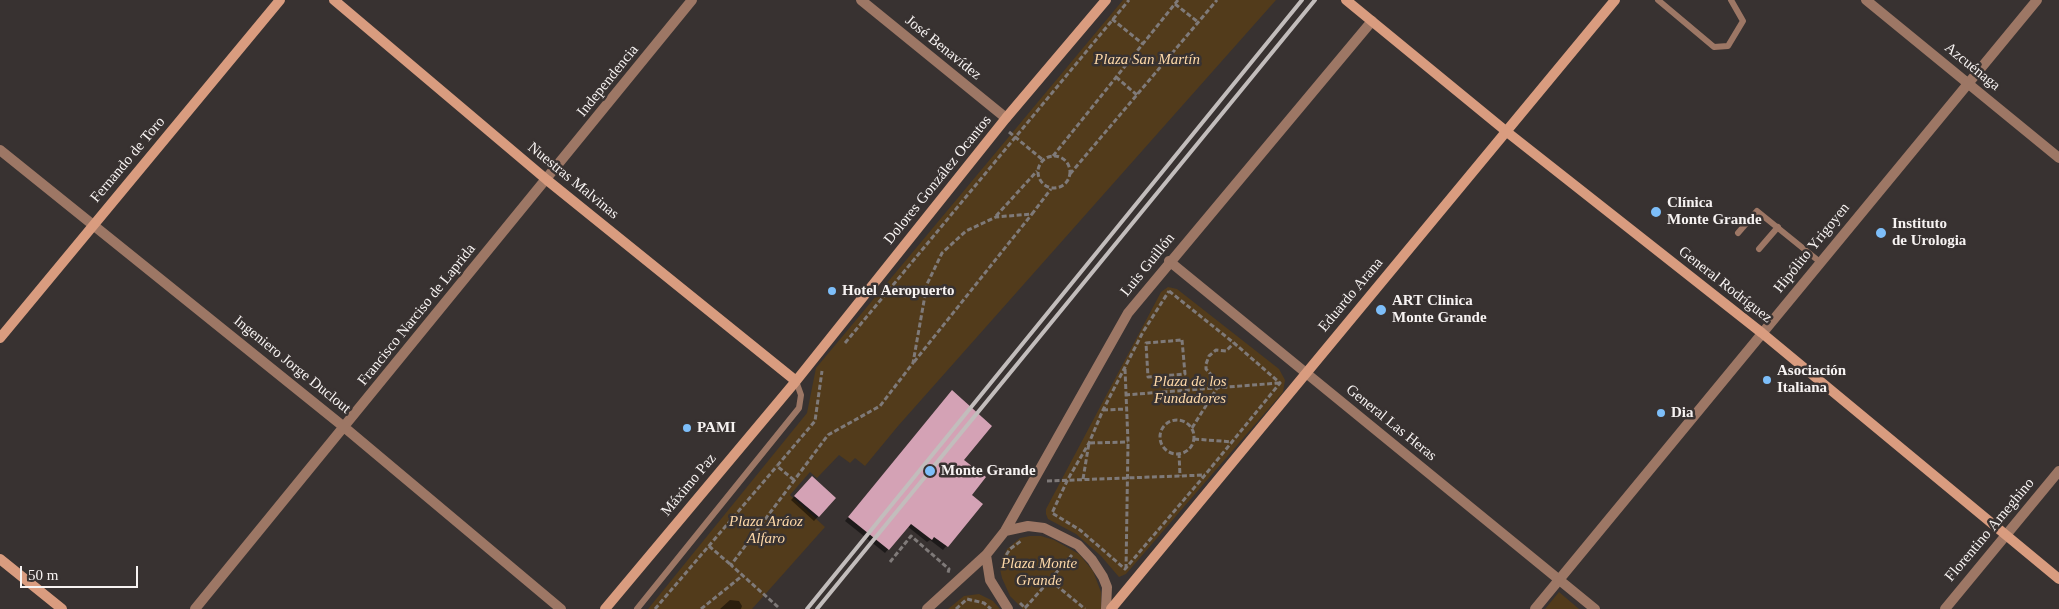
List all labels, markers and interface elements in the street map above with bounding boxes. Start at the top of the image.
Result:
street label: José Benavídez [901,12,985,84]
street label: Azcuénaga [1940,39,2004,95]
street label: Independencia [573,41,643,121]
park label: Plaza San Martín [1094,51,1200,69]
street label: Dolores González Ocantos [880,112,996,248]
street label: Fernando de Toro [87,113,169,207]
street label: Nuestras Malvinas [524,139,622,223]
place label: Clínica Monte Grande [1667,194,1762,229]
street label: Hipólito Yrigoyen [1770,199,1854,297]
marker: Clínica Monte Grande [1649,205,1663,219]
place label: Instituto de Urologia [1892,215,1966,250]
marker: Instituto de Urologia [1874,226,1888,240]
street label: Luis Guillón [1117,230,1179,300]
street label: Francisco Narciso de Laprida [354,241,480,389]
street label: General Rodríguez [1675,243,1775,327]
street label: Eduardo Arana [1315,254,1387,336]
place label: Hotel Aeropuerto [842,282,955,300]
marker: Hotel Aeropuerto [826,285,838,297]
place label: ART Clinica Monte Grande [1392,292,1487,327]
marker: ART Clinica Monte Grande [1374,303,1388,317]
street label: Ingeniero Jorge Duclout [230,312,354,418]
place label: Asociación Italiana [1777,362,1846,397]
park label: Plaza de los Fundadores [1153,373,1227,408]
marker: Asociación Italiana [1761,374,1773,386]
street label: General Las Heras [1342,381,1440,465]
place label: Dia [1671,404,1694,422]
marker: Dia [1655,407,1667,419]
place label: PAMI [697,419,736,437]
marker: PAMI [681,422,693,434]
street label: Máximo Paz [658,450,720,520]
place label: Monte Grande [941,462,1036,480]
marker: Monte Grande [923,464,937,478]
street label: Florentino Ameghino [1941,475,2039,585]
park label: Plaza Aráoz Alfaro [729,513,803,548]
park label: Plaza Monte Grande [1001,555,1077,590]
scale bar [22,556,140,588]
text: 50 m [28,567,58,583]

